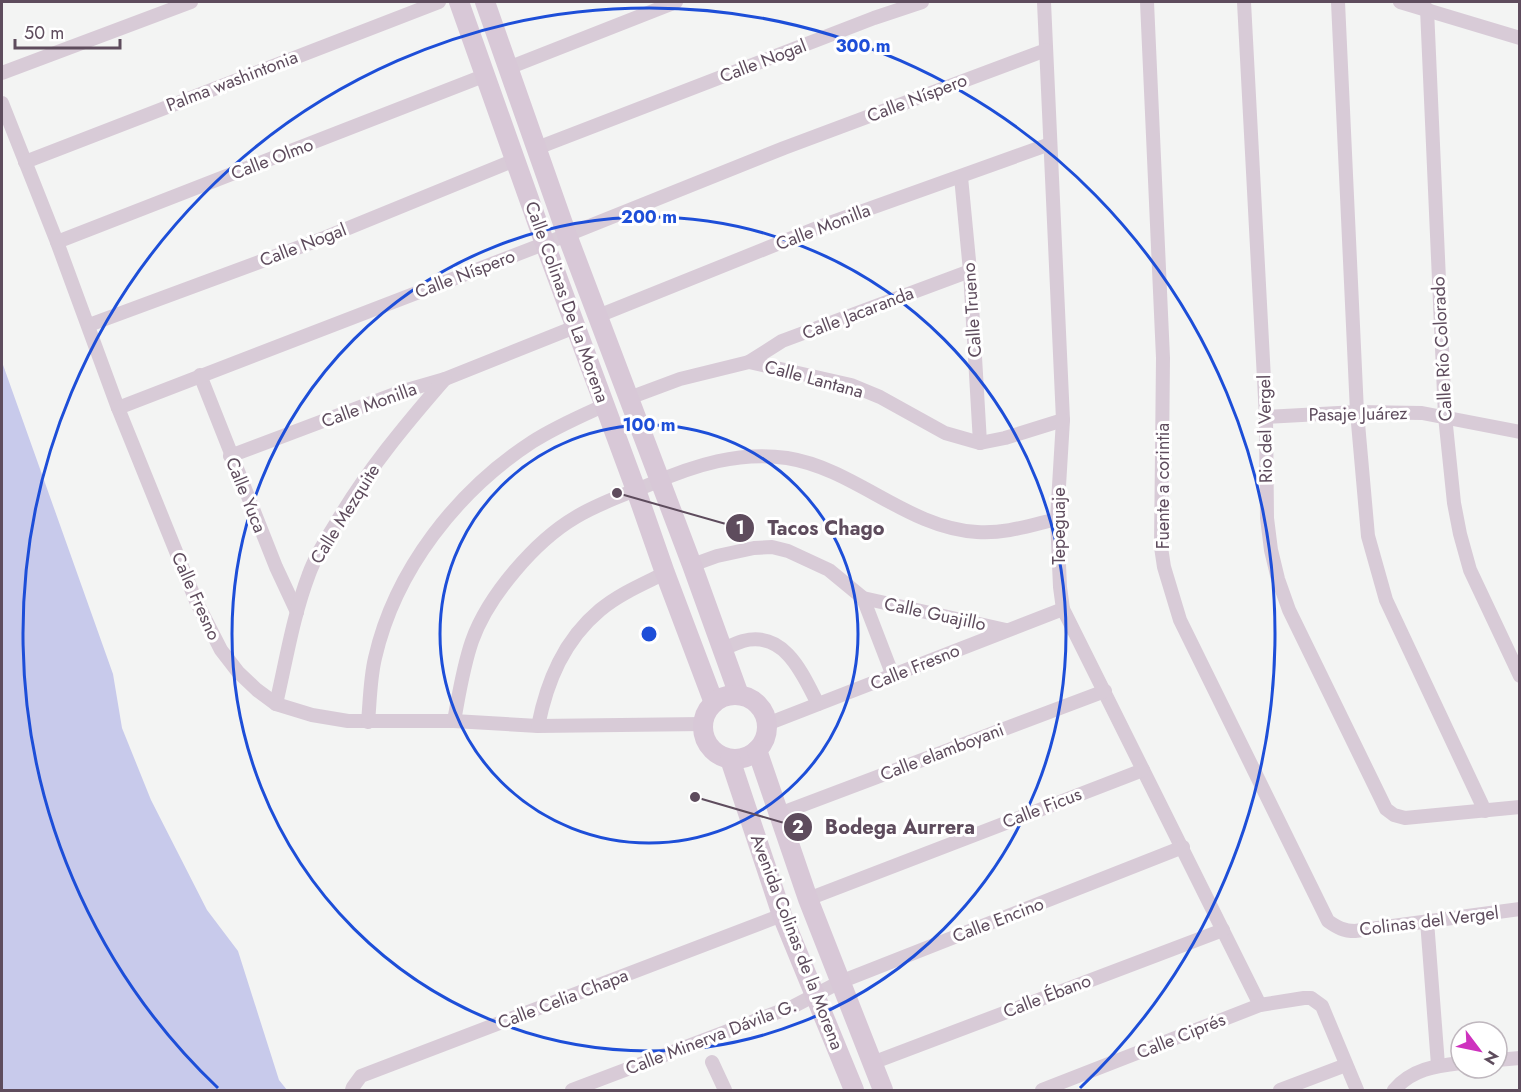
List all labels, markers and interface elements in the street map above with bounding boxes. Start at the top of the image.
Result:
scale bar [15,12,120,50]
text: 50 m [24,20,64,46]
street label: Calle Nogal [716,33,810,89]
text: 300 m [835,33,891,59]
street label: Palma washintonia [163,44,301,118]
street label: Calle Níspero [863,67,971,129]
street label: Calle Olmo [227,131,317,187]
street label: Calle Monilla [772,197,874,257]
street label: Calle Colinas De La Morena [518,198,616,406]
text: 200 m [621,204,677,230]
street label: Calle Nogal [256,217,350,273]
street label: Calle Níspero [411,243,519,305]
street label: Calle Trueno [956,262,988,358]
street label: Calle Río Colorado [1425,276,1459,422]
street label: Calle Jacaranda [799,280,917,346]
street label: Calle Lantana [762,353,866,405]
street label: Rio del Vergel [1251,375,1279,483]
street label: Calle Monilla [318,376,420,434]
street label: Pasaje Juárez [1308,400,1408,428]
text: 100 m [622,412,676,438]
street label: Fuente a corintia [1150,423,1176,549]
street label: Calle Yuca [219,453,273,537]
street label: Calle Mezquite [304,459,386,569]
street label: Tepeguaje [1046,487,1072,565]
callout: Tacos Chago [725,509,896,547]
text: Tacos Chago [768,514,885,543]
text: 1 [735,515,745,541]
street label: Calle Fresno [165,548,227,645]
street label: Calle Guajillo [882,591,988,637]
centre of rings [639,624,659,644]
street label: Calle Fresno [866,637,964,697]
street label: Calle elamboyani [876,716,1008,788]
street label: Calle Ficus [999,781,1085,835]
callout: Bodega Aurrera [783,808,987,846]
text: Bodega Aurrera [825,813,975,842]
text: 2 [792,814,804,840]
street label: Avenida Colinas de la Morena [744,830,850,1054]
street label: Calle Encino [949,891,1048,949]
street label: Colinas del Vergel [1358,900,1500,942]
street label: Calle Celia Chapa [494,962,632,1036]
street label: Calle Ébano [999,967,1095,1025]
street label: Calle Minerva Dávila G. [622,992,800,1082]
street label: Calle Ciprés [1133,1006,1229,1066]
north arrow [1449,1020,1509,1080]
text: N [1478,1046,1504,1069]

